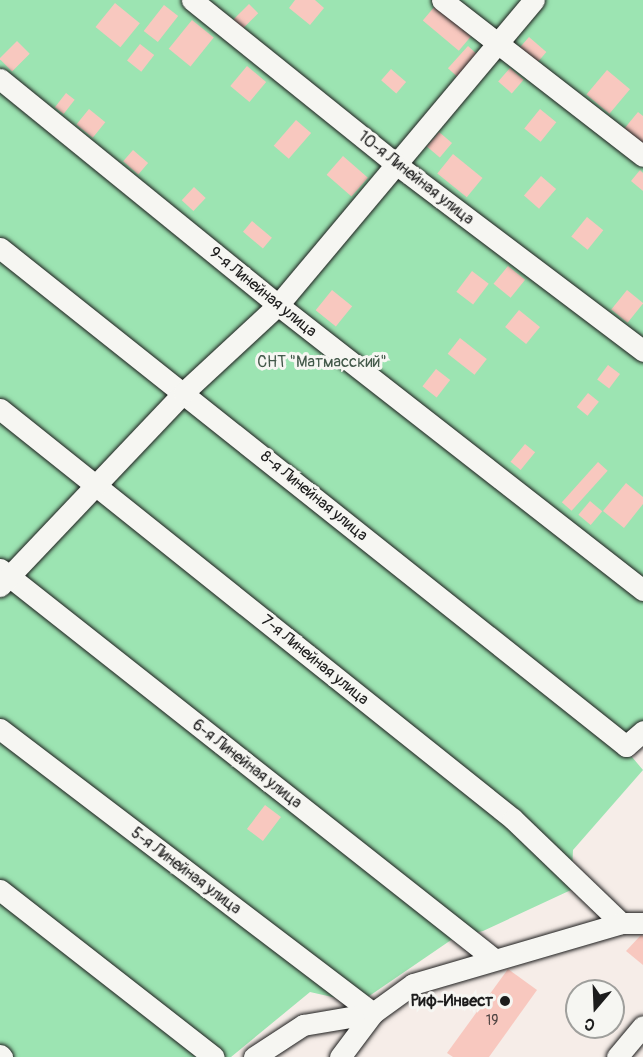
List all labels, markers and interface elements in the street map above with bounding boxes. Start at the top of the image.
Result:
street label: 10-я Линейная улица [354,127,478,229]
street label: 9-я Линейная улица [205,243,321,341]
park label: СНТ "Матмасский" [257,352,387,372]
street label: 8-я Линейная улица [257,447,371,545]
street label: 7-я Линейная улица [257,611,373,709]
street label: 6-я Линейная улица [188,715,306,813]
street label: 5-я Линейная улица [127,823,245,919]
north arrow [565,979,625,1039]
place label: Риф-Инвест [411,991,493,1011]
marker: Риф-Инвест [498,994,512,1008]
house number: 19 [486,1013,498,1029]
text: С [582,1013,598,1035]

